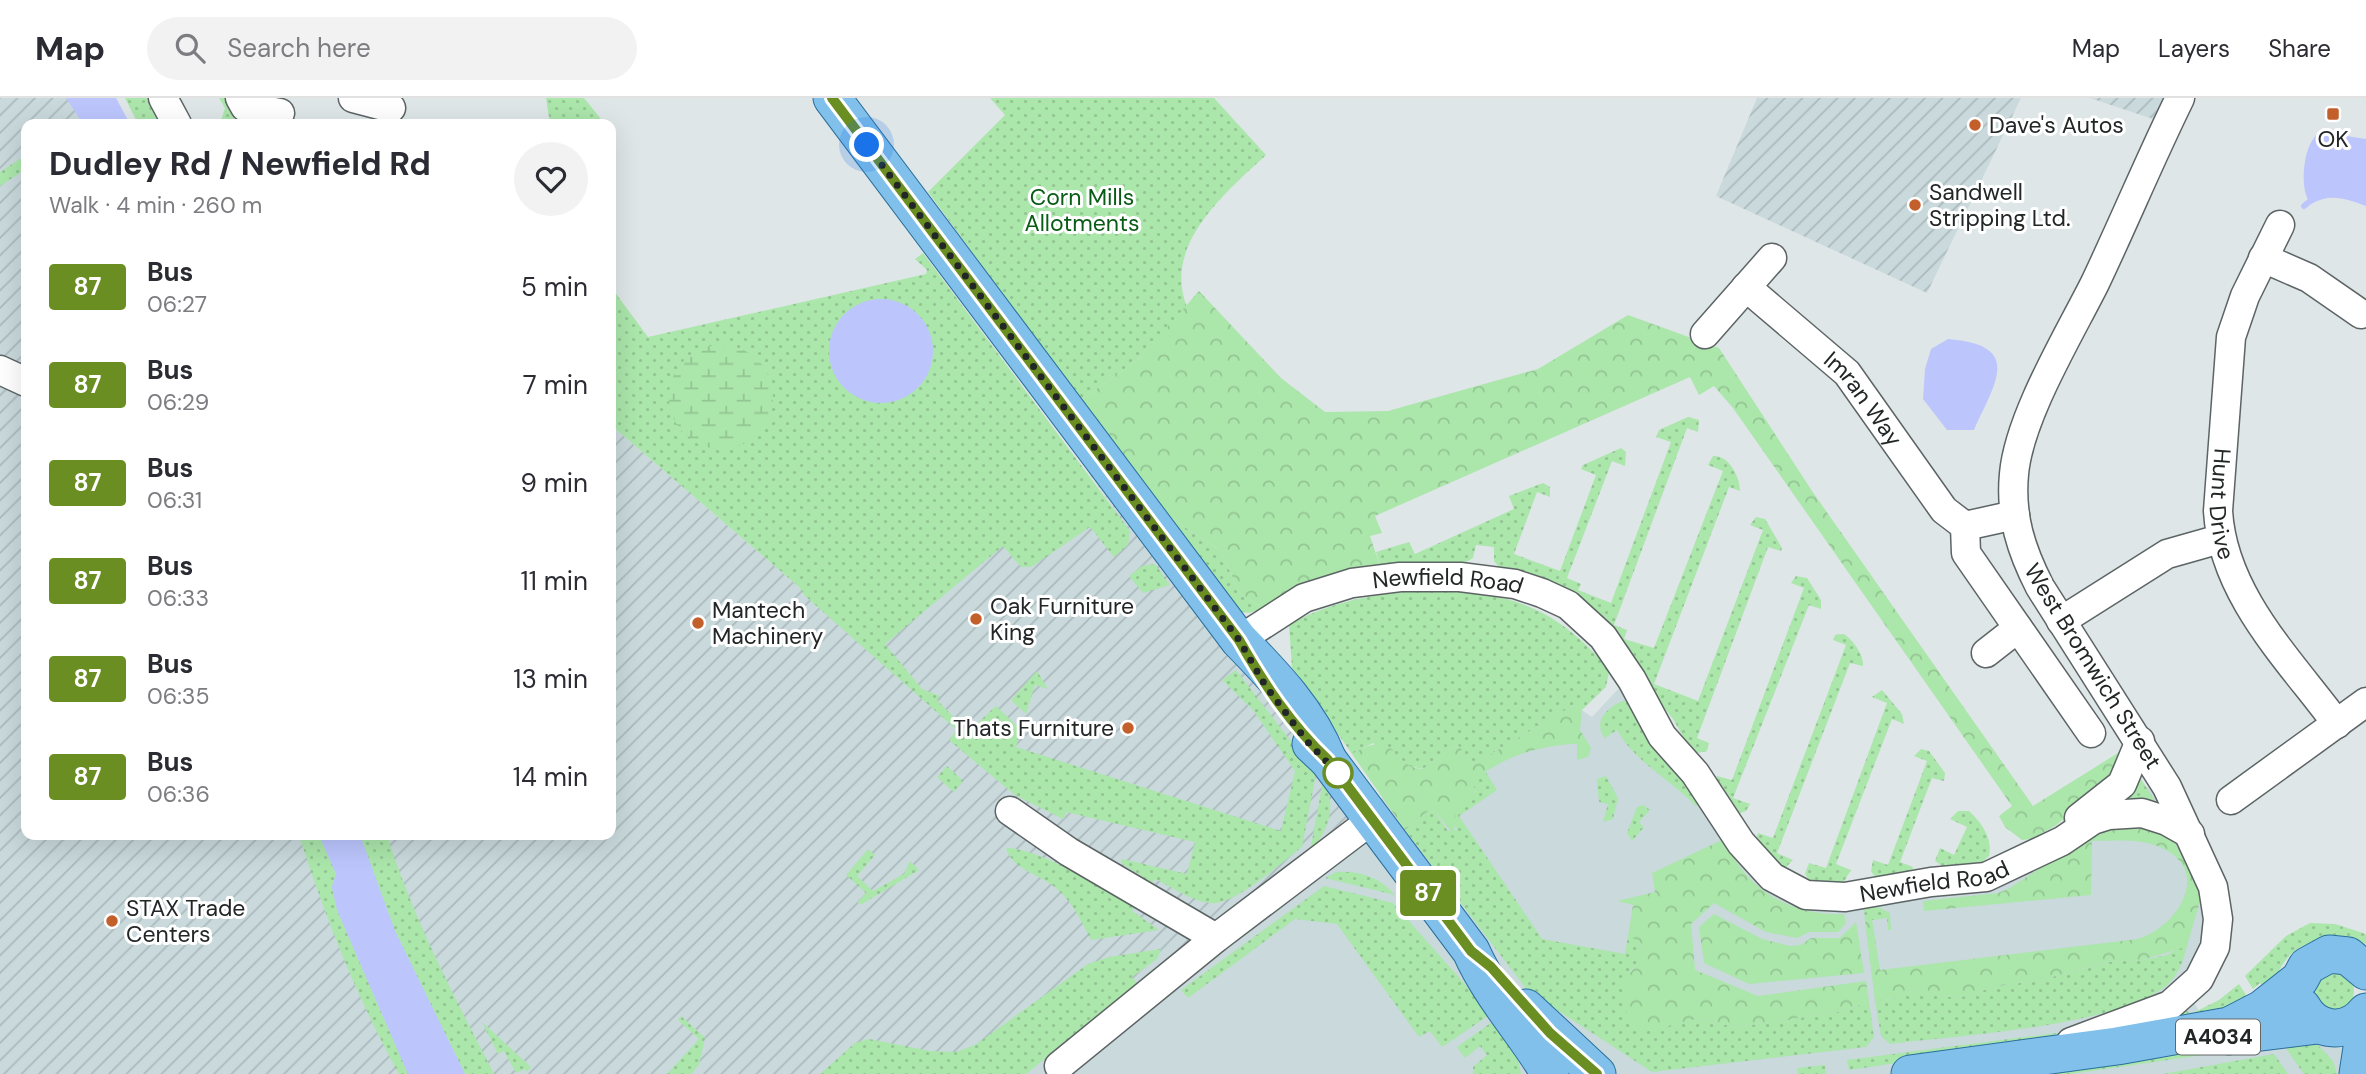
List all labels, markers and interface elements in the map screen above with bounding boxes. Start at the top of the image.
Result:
search box [147,17,637,80]
text: Map [35,27,105,70]
icon: search [171,29,209,67]
text: Search here [227,31,371,65]
text: Map [2072,33,2120,64]
text: Layers [2158,33,2230,64]
text: Share [2268,33,2331,64]
marker: OK [2325,106,2341,122]
place label: Dave's Autos [1989,110,2124,140]
marker: Dave's Autos [1967,117,1983,133]
place label: OK [2317,124,2349,154]
your location [849,127,884,162]
text: Dudley Rd / Newfield Rd [49,142,431,185]
button: heart [514,142,588,216]
place label: Sandwell Stripping Ltd. [1929,177,2071,233]
park label: Corn Mills Allotments [1024,182,1140,238]
text: Walk · 4 min · 260 m [49,190,262,220]
marker: Sandwell Stripping Ltd. [1907,197,1923,213]
text: Bus [147,255,193,289]
text: 5 min [521,270,588,304]
text: 87 [74,271,101,302]
text: 06:27 [147,289,207,319]
street label: Imran Way [1818,345,1909,452]
text: Bus [147,353,193,387]
text: 7 min [523,368,588,402]
text: 87 [74,369,101,400]
text: 06:29 [147,387,209,417]
street label: Hunt Drive [2203,447,2242,563]
text: Bus [147,451,193,485]
text: 9 min [520,466,588,500]
text: 87 [74,467,101,498]
text: 06:31 [147,485,202,515]
text: Bus [147,549,193,583]
street label: West Bromwich Street [2017,557,2169,775]
street label: Newfield Road [1371,562,1528,601]
text: 11 min [521,564,588,598]
text: 87 [74,565,101,596]
text: 06:33 [147,583,209,613]
place label: Oak Furniture King [990,591,1134,647]
place label: Mantech Machinery [712,595,824,651]
marker: Oak Furniture King [968,611,984,627]
marker: Mantech Machinery [690,615,706,631]
text: Bus [147,647,193,681]
text: 13 min [513,662,588,696]
text: 87 [74,663,101,694]
text: 06:35 [147,681,209,711]
place label: Thats Furniture [953,713,1114,743]
marker: Thats Furniture [1120,720,1136,736]
text: Bus [147,745,193,779]
unlabelled marker [1323,758,1353,788]
text: 14 min [513,760,588,794]
text: 87 [74,761,101,792]
text: 06:36 [147,779,210,809]
street label: Newfield Road [1857,853,2014,909]
line badge: 87 [1396,870,1460,916]
text: 87 [1414,877,1442,908]
place label: STAX Trade Centers [126,893,245,949]
marker: STAX Trade Centers [104,913,120,929]
road number: A4034 [2176,1020,2260,1054]

